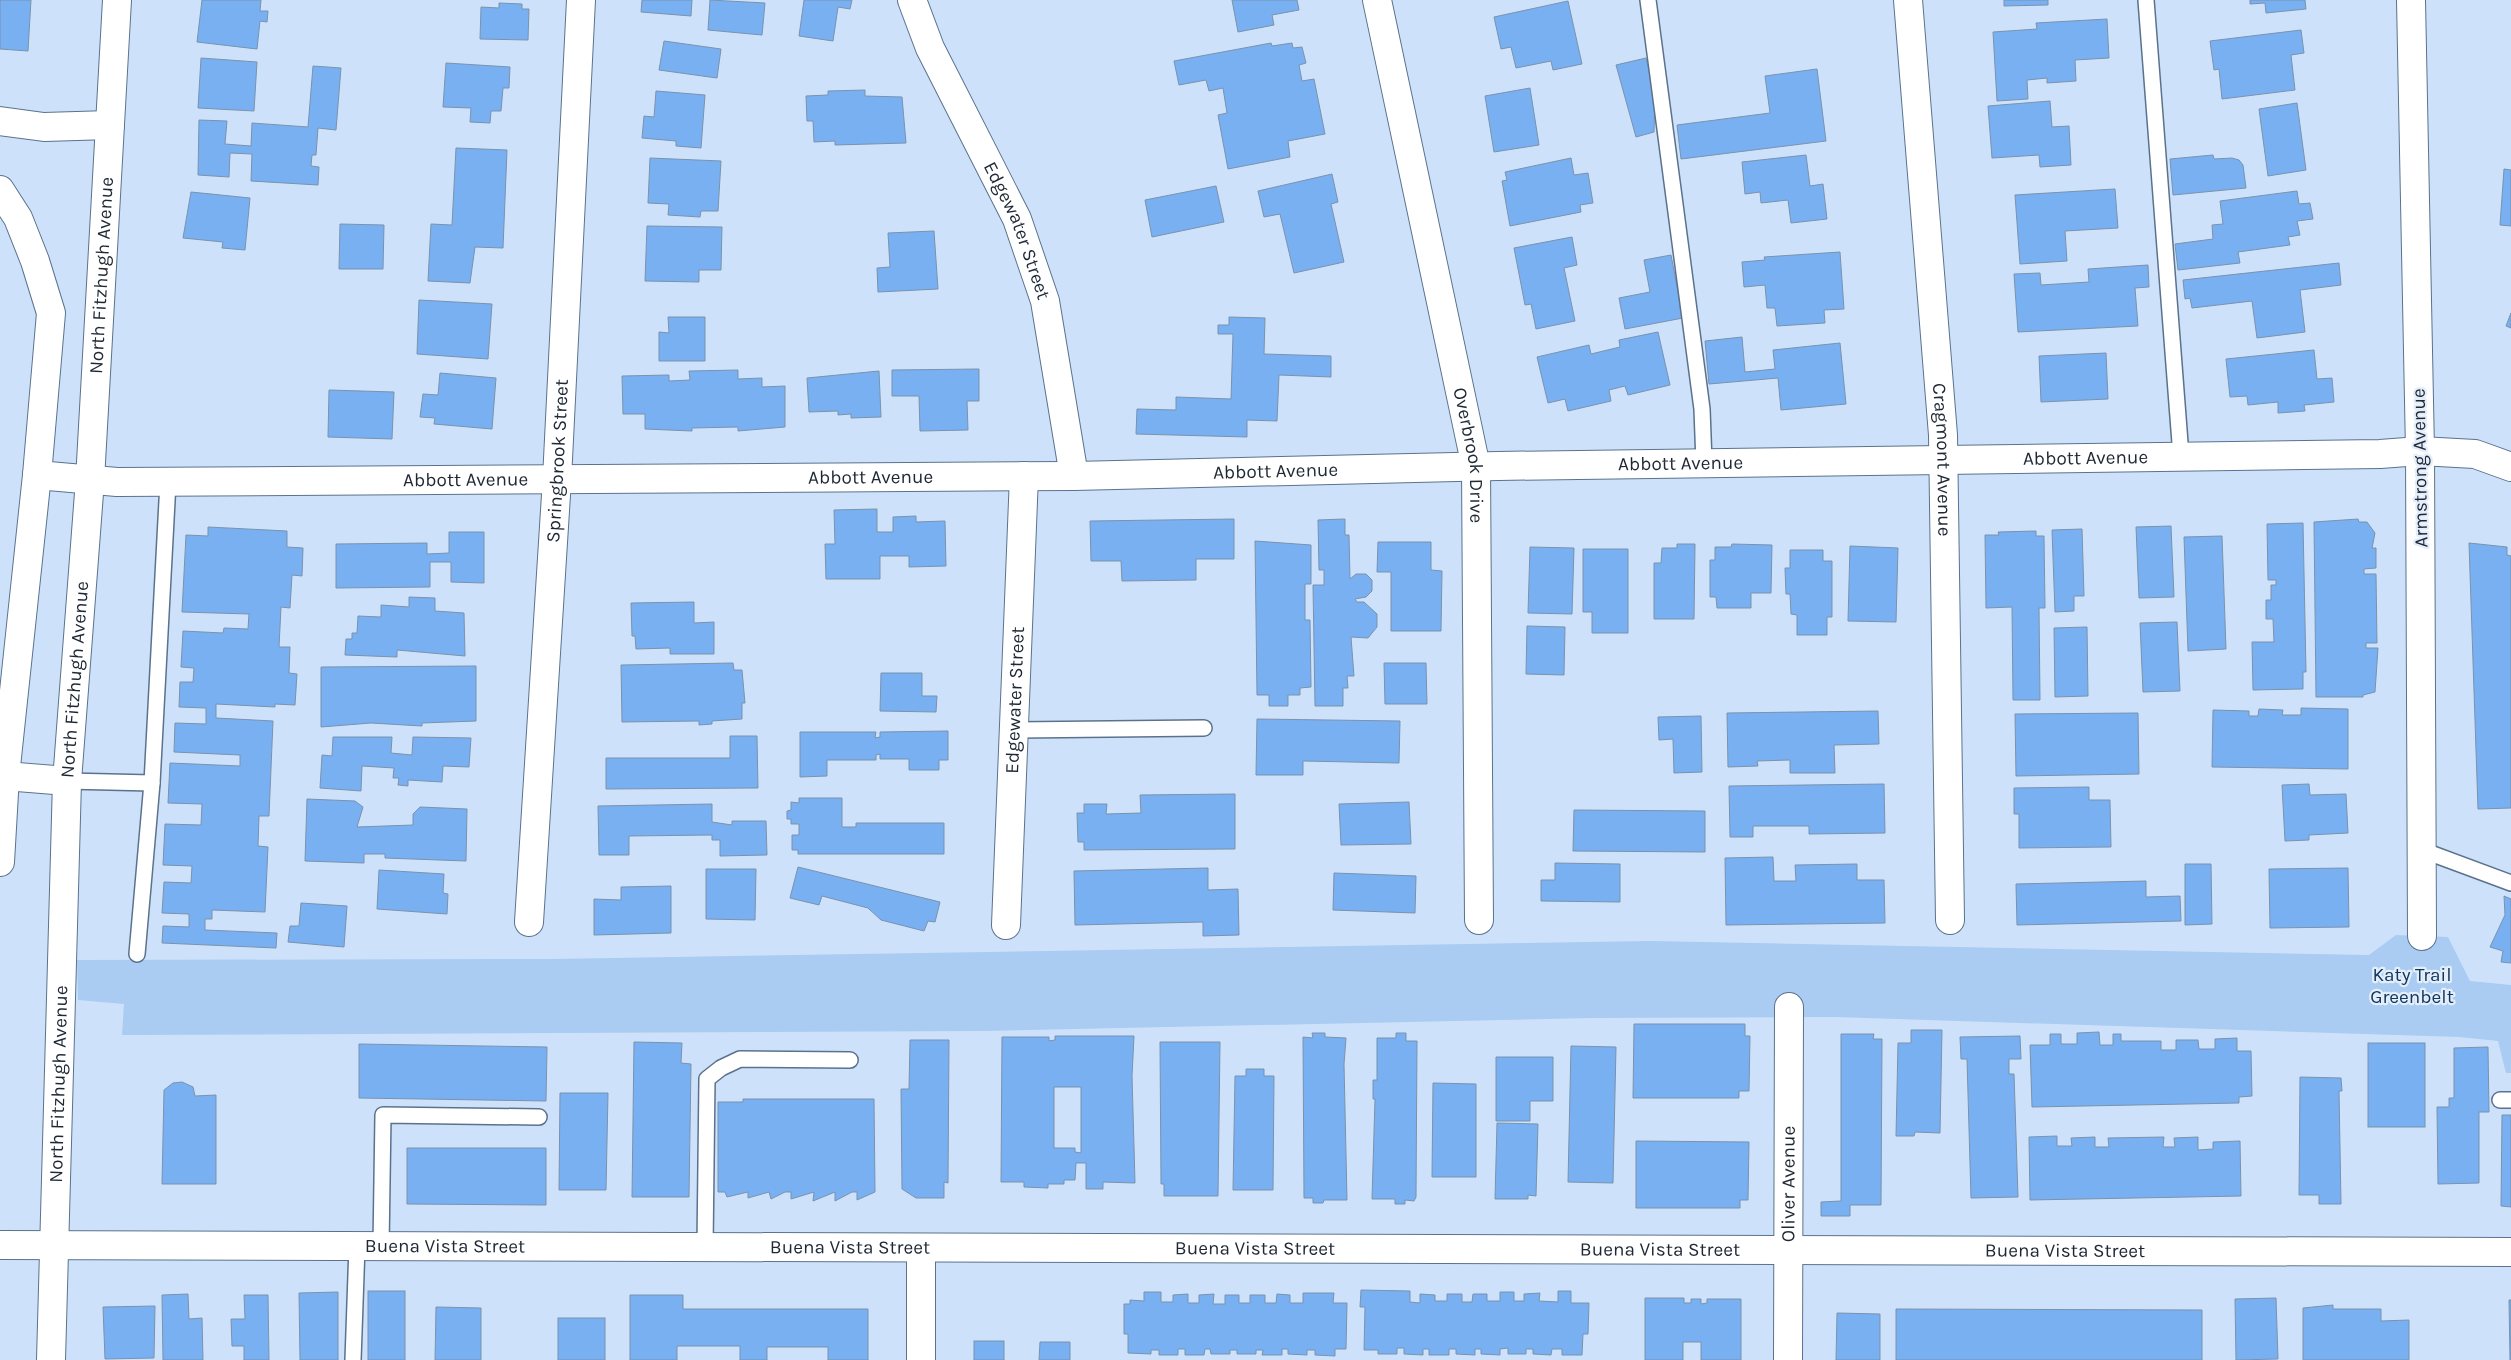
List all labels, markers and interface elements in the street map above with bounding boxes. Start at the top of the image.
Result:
street label: Edgewater Street [979,158,1055,303]
street label: North Fitzhugh Avenue [85,176,118,375]
street label: Springbrook Street [542,379,573,543]
street label: Cragmont Avenue [1928,382,1955,537]
street label: Overbrook Drive [1448,386,1487,523]
street label: Armstrong Avenue [2408,388,2432,548]
street label: Abbott Avenue [2023,446,2148,470]
street label: Abbott Avenue [1618,452,1743,475]
street label: Abbott Avenue [1213,459,1338,484]
street label: Abbott Avenue [808,466,933,489]
street label: Abbott Avenue [403,468,528,491]
street label: North Fitzhugh Avenue [56,580,93,779]
street label: Edgewater Street [1001,626,1029,774]
park label: Katy Trail Greenbelt [2370,964,2454,1008]
street label: North Fitzhugh Avenue [45,985,72,1183]
street label: Oliver Avenue [1777,1126,1800,1242]
street label: Buena Vista Street [365,1235,525,1257]
street label: Buena Vista Street [770,1236,930,1259]
street label: Buena Vista Street [1175,1237,1335,1260]
street label: Buena Vista Street [1580,1238,1740,1261]
street label: Buena Vista Street [1985,1240,2145,1262]

